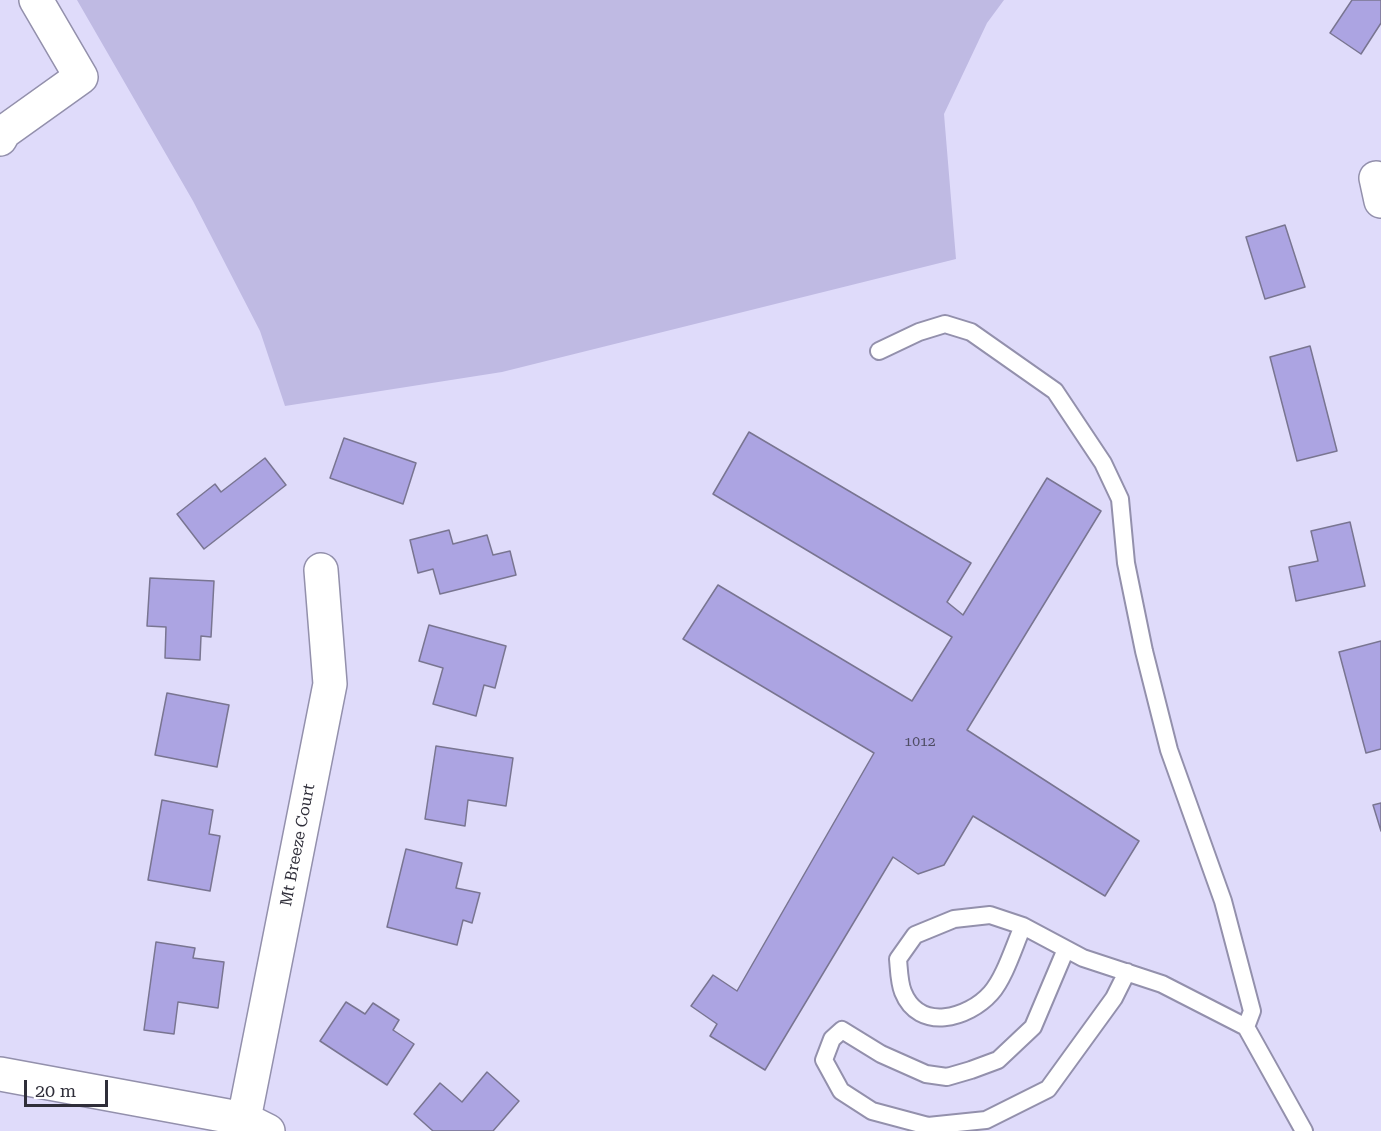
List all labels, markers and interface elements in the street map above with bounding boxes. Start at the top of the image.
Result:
house number: 1012 [904,734,936,750]
street label: Mt Breeze Court [277,782,319,908]
scale bar [27,1068,111,1106]
text: 20 m [35,1080,76,1101]

